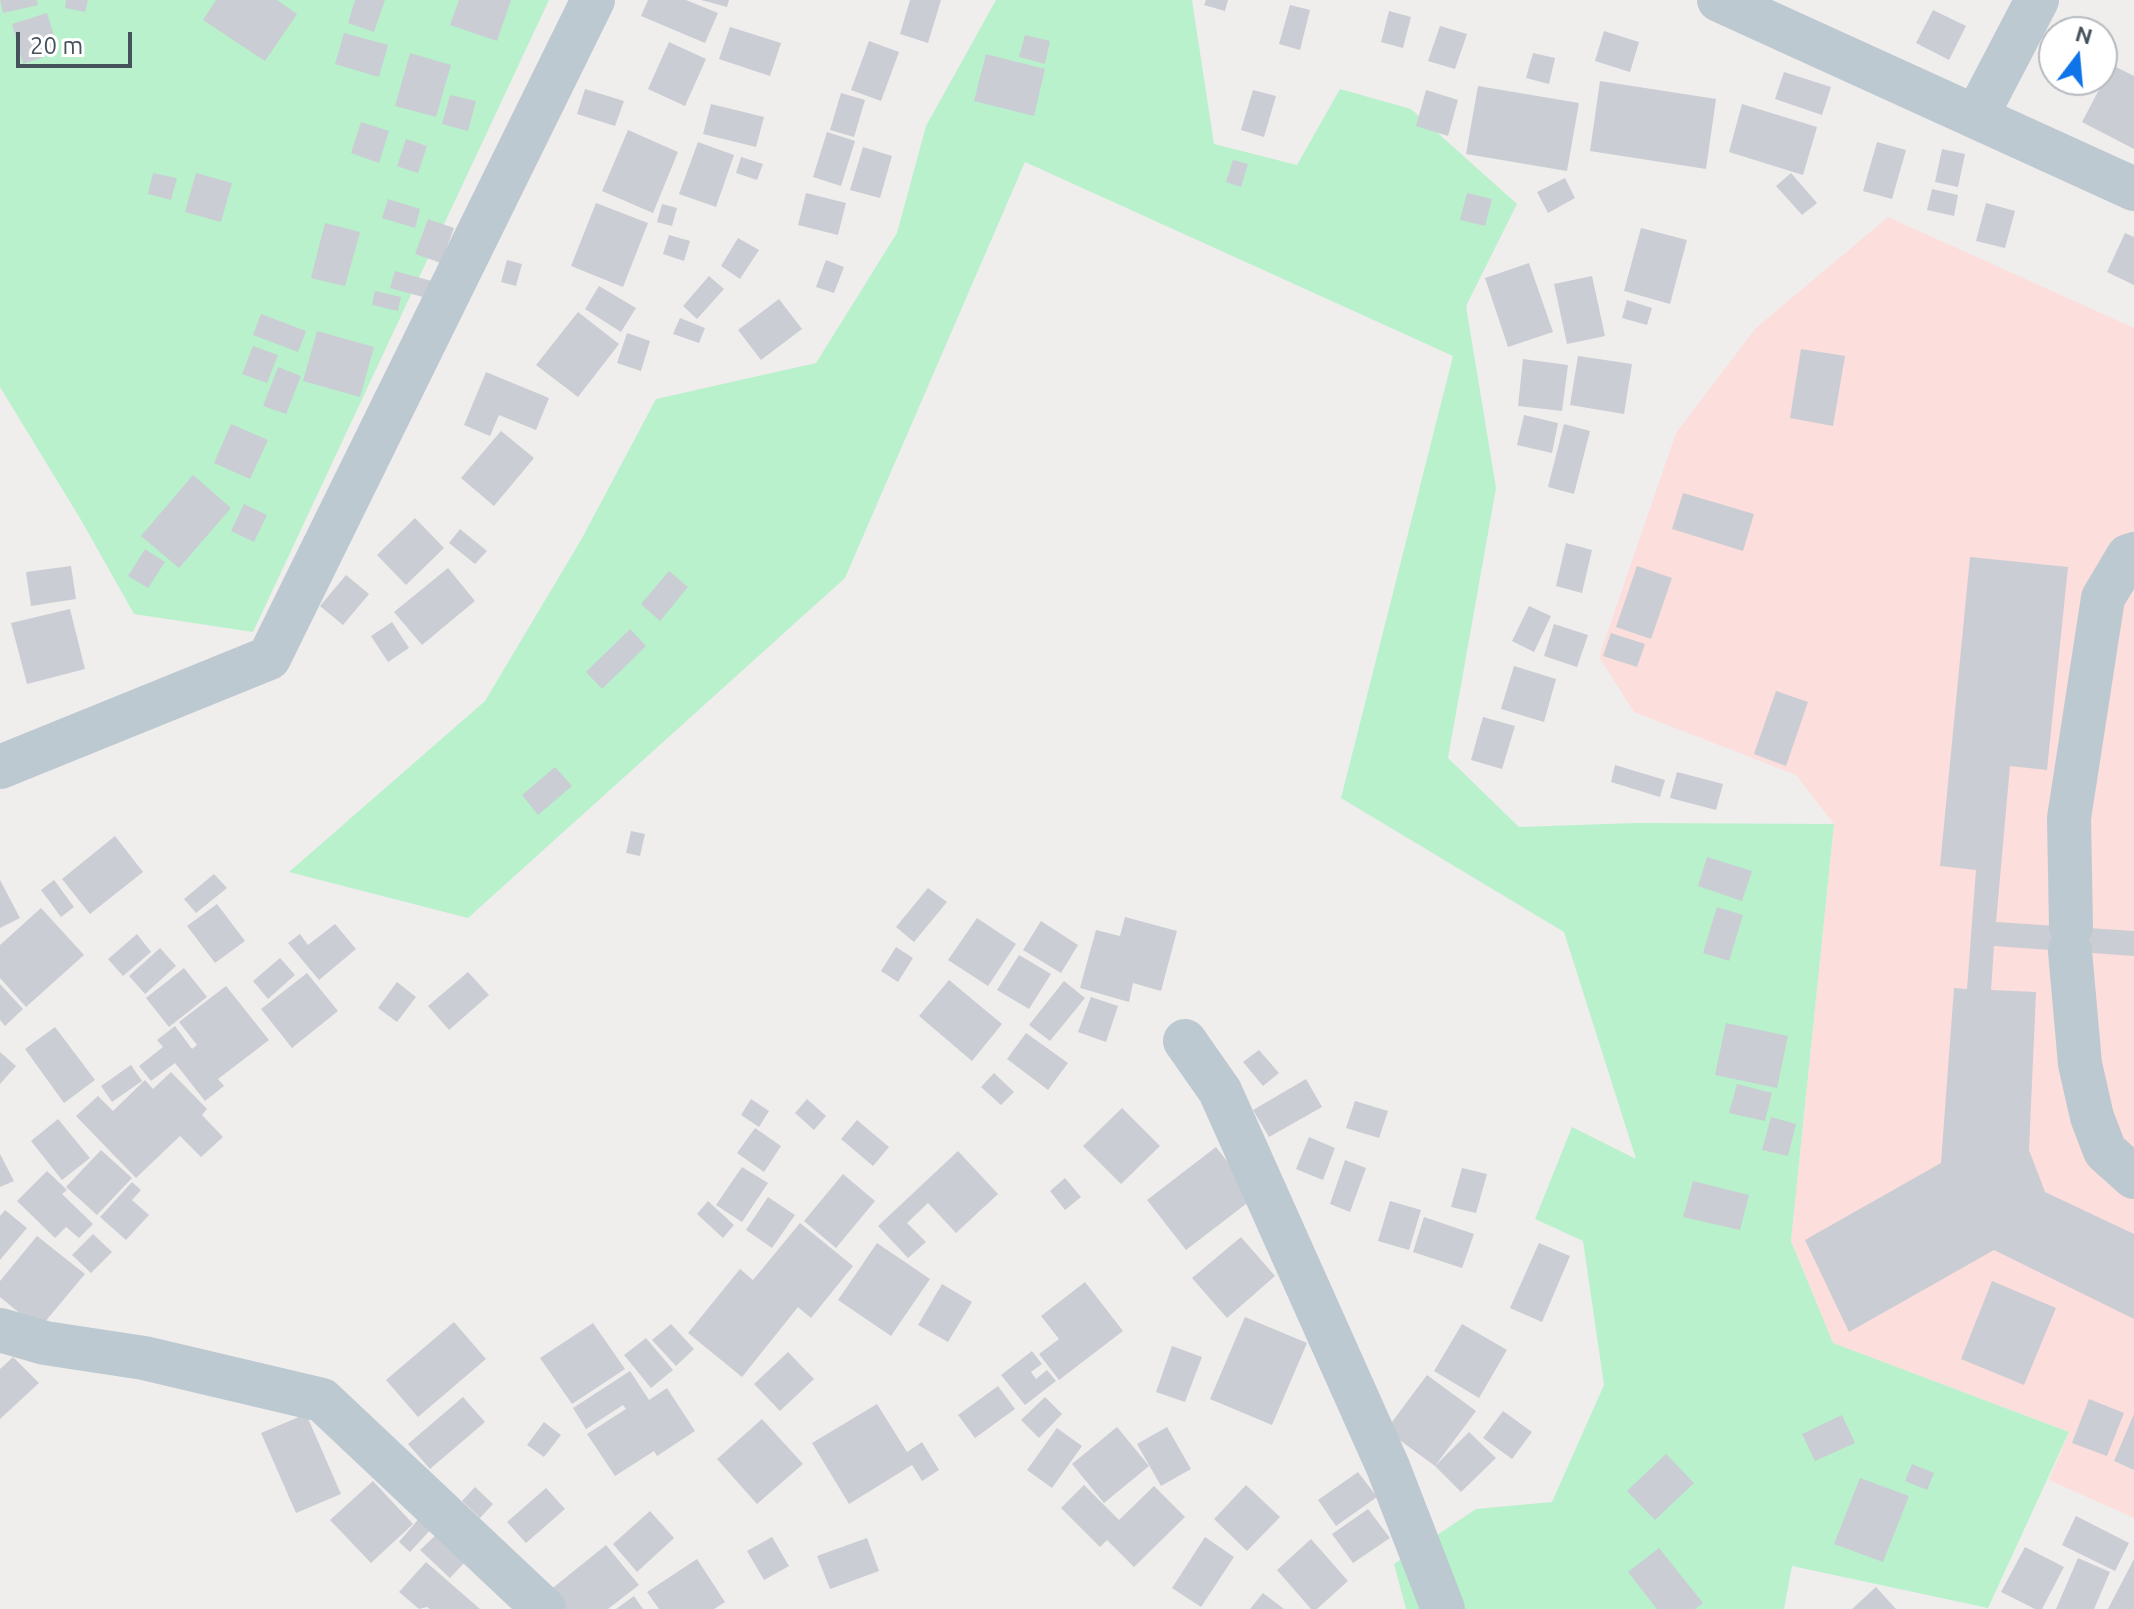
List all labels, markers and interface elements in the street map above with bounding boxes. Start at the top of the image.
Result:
scale bar [20,16,136,66]
north arrow [2038,16,2118,96]
text: N [2073,20,2096,49]
text: 20 m [30,32,83,59]

